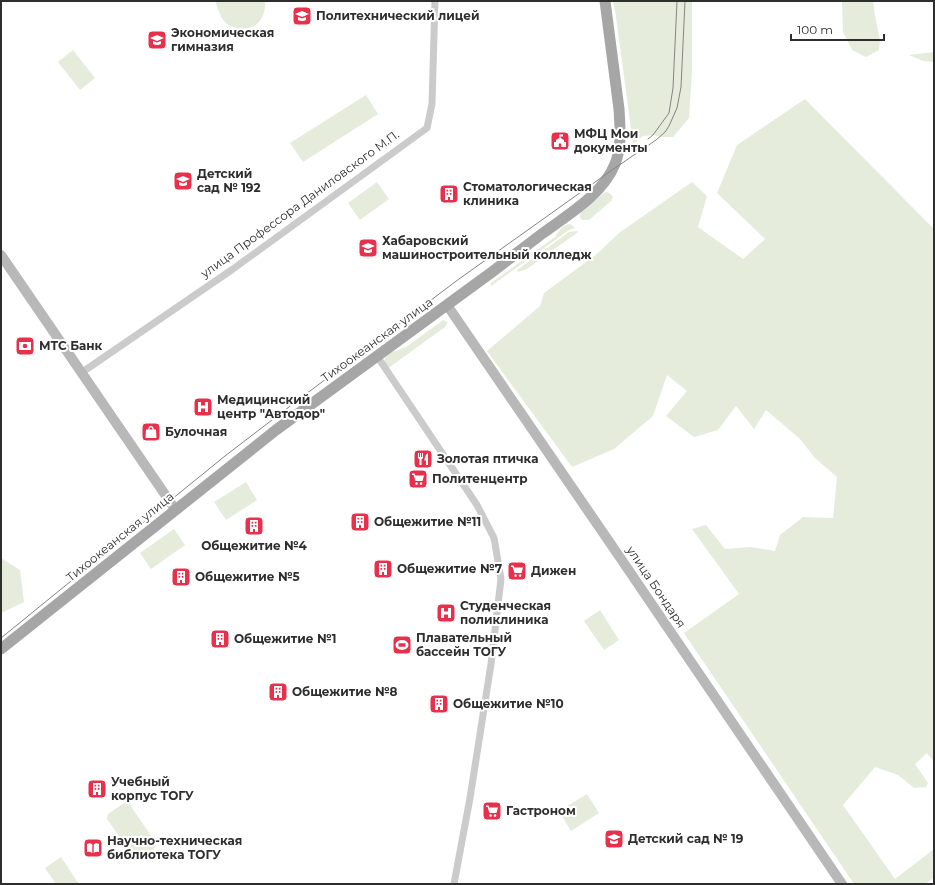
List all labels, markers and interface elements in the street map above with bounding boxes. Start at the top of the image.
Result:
school or university icon: Политехнический лицей [291,5,313,27]
place label: Политехнический лицей [316,8,479,23]
scale bar [791,16,884,42]
text: 100 m [797,22,833,37]
place label: Экономическая гимназия [171,25,274,54]
school or university icon: Экономическая гимназия [146,29,168,51]
street label: улица Профессора Даниловского М.П. [197,126,402,281]
place label: МФЦ Мои документы [574,126,648,155]
public building icon: МФЦ Мои документы [549,130,571,152]
place label: Детский сад № 192 [197,166,261,195]
school or university icon: Детский сад № 192 [172,170,194,192]
place label: Стоматологическая клиника [463,179,592,208]
building icon: Стоматологическая клиника [438,183,460,205]
place label: Хабаровский машиностроительный колледж [382,233,592,262]
school or university icon: Хабаровский машиностроительный колледж [357,237,379,259]
street label: Тихоокеанская улица [318,294,435,385]
bank icon: МТС Банк [14,335,36,357]
place label: МТС Банк [39,338,103,353]
place label: Медицинский центр "Автодор" [217,392,325,421]
hospital icon: Медицинский центр "Автодор" [192,396,214,418]
shop icon: Булочная [140,421,162,443]
place label: Булочная [165,424,227,439]
restaurant icon: Золотая птичка [412,448,434,470]
place label: Золотая птичка [436,451,538,466]
supermarket icon: Политенцентр [407,468,429,490]
place label: Политенцентр [432,471,527,486]
street label: Тихоокеанская улица [63,489,177,585]
building icon: Общежитие №11 [349,511,371,533]
place label: Общежитие №11 [374,514,481,529]
building icon: Общежитие №4 [243,515,265,537]
place label: Общежитие №4 [201,538,308,553]
street label: улица Бондаря [623,542,689,630]
building icon: Общежитие №7 [372,558,394,580]
supermarket icon: Дижен [506,560,528,582]
place label: Общежитие №7 [397,561,503,576]
place label: Дижен [531,563,576,578]
building icon: Общежитие №5 [170,566,192,588]
place label: Общежитие №5 [195,569,300,584]
place label: Студенческая поликлиника [460,598,551,627]
hospital icon: Студенческая поликлиника [435,602,457,624]
building icon: Общежитие №1 [209,628,231,650]
place label: Плавательный бассейн ТОГУ [416,630,512,659]
place label: Общежитие №1 [234,631,337,646]
sports icon: Плавательный бассейн ТОГУ [391,634,413,656]
building icon: Общежитие №8 [267,681,289,703]
place label: Общежитие №8 [292,684,398,699]
building icon: Общежитие №10 [428,693,450,715]
place label: Общежитие №10 [453,696,564,711]
place label: Учебный корпус ТОГУ [111,774,194,803]
building icon: Учебный корпус ТОГУ [86,778,108,800]
supermarket icon: Гастроном [481,800,503,822]
place label: Гастроном [506,803,576,818]
school or university icon: Детский сад № 19 [603,828,625,850]
place label: Детский сад № 19 [628,831,744,846]
place label: Научно-техническая библиотека ТОГУ [107,833,242,862]
library icon: Научно-техническая библиотека ТОГУ [82,837,104,859]

